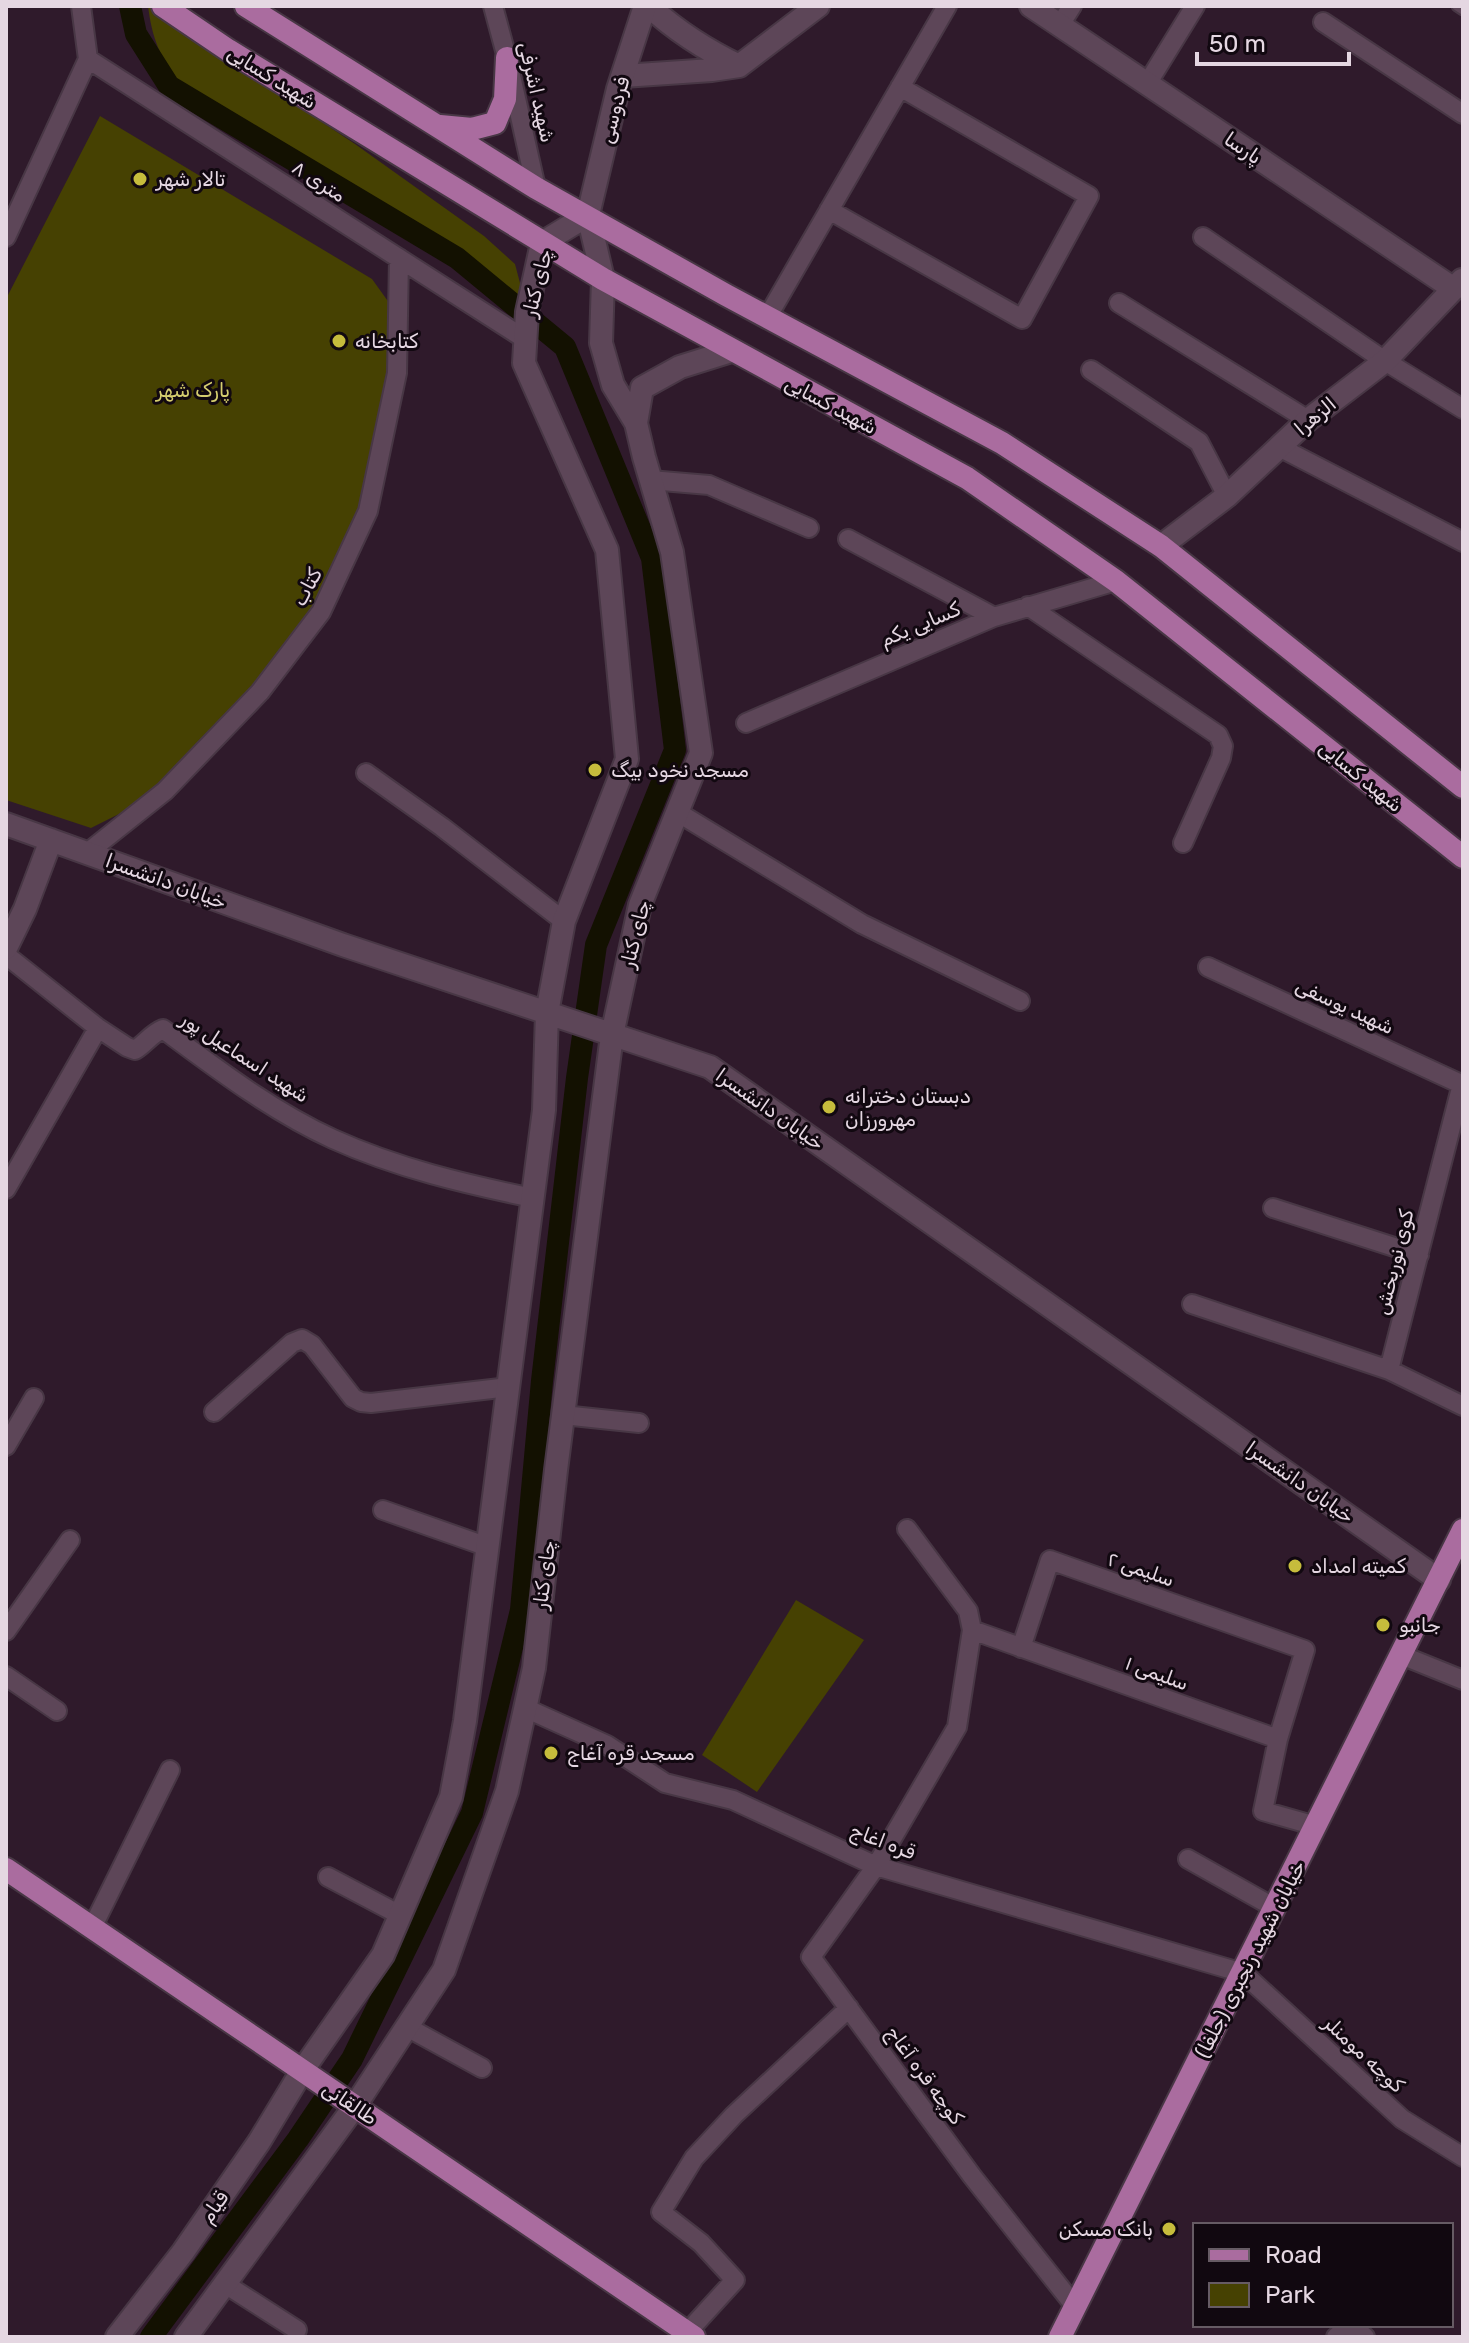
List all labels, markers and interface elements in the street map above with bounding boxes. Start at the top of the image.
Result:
scale bar [1197,16,1349,66]
text: 50 m [1209,30,1266,58]
street label: شهید اشرفی [514,39,560,145]
street label: شهید کسایی [223,40,321,114]
street label: فردوسی [594,74,634,146]
street label: پارسا [1219,127,1266,171]
street label: ۸ متری [288,155,350,207]
place label: تالار شهر [155,167,225,191]
marker: تالار شهر [131,170,149,188]
street label: چای کنار [517,247,557,320]
place label: کتابخانه [355,329,418,353]
marker: کتابخانه [330,332,348,350]
street label: شهید کسایی [781,371,881,439]
park label: پارک شهر [155,378,230,404]
street label: الزهرا [1289,392,1341,440]
street label: کتاب [287,564,327,610]
street label: کسایی یکم [876,596,964,653]
street label: شهید کسایی [1314,735,1408,817]
place label: مسجد نخود‌ بیگ [611,758,749,782]
marker: مسجد نخود‌ بیگ [586,761,604,779]
street label: خیابان دانشسرا [102,848,230,914]
street label: چای کنار [615,898,655,971]
street label: شهید یوسفی [1292,973,1398,1039]
street label: شهید اسماعیل پور [174,1006,314,1109]
street label: خیابان دانشسرا [711,1063,829,1155]
place label: دبستان دخترانه مهرورزان [845,1084,971,1131]
marker: دبستان دخترانه مهرورزان [820,1098,838,1116]
street label: کوی نوربخش [1369,1207,1419,1317]
street label: خیابان دانشسرا [1241,1436,1359,1528]
street label: چای کنار [528,1539,560,1612]
street label: سلیمی ۲ [1104,1546,1178,1592]
place label: کمیته امداد [1311,1554,1406,1578]
marker: کمیته امداد [1286,1557,1304,1575]
place label: جانبو [1399,1613,1441,1637]
marker: جانبو [1374,1616,1392,1634]
street label: سلیمی ۱ [1122,1651,1192,1695]
place label: مسجد قره آغاج [567,1741,695,1767]
marker: مسجد قره آغاج [542,1744,560,1762]
street label: قره اغاج [846,1818,919,1866]
street label: خیابان شهید رنجبری (جلفا) [1190,1856,1310,2062]
street label: کوچه مومنلر [1318,2010,1409,2097]
street label: کوچه قره آغاج [880,2021,969,2130]
street label: طالقانی [318,2076,382,2130]
street label: قیام [195,2186,235,2229]
place label: بانک مسکن [1059,2217,1153,2241]
marker: بانک مسکن [1160,2220,1178,2238]
legend [1193,2223,1453,2327]
text: Road [1265,2241,1322,2269]
text: Park [1265,2281,1316,2309]

